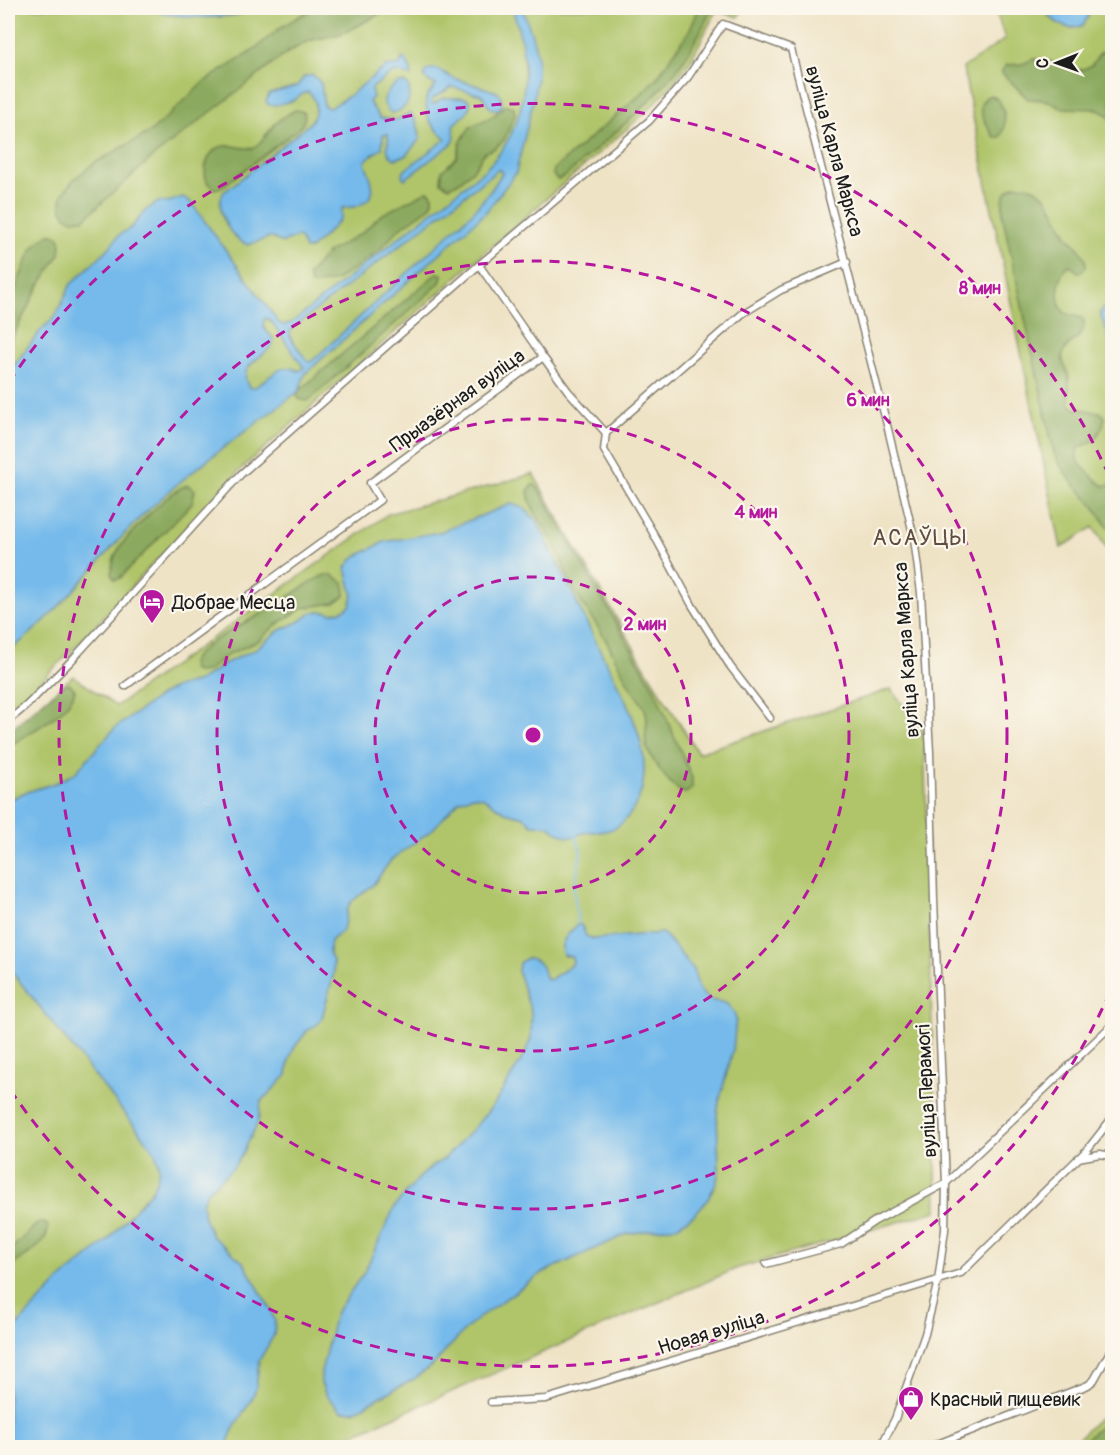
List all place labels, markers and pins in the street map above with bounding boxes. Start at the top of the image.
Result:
hotel icon: Добрае Месца [137,587,167,625]
place label: Добрае Месца [171,590,295,615]
centre of rings [523,725,543,745]
shop icon: Красный пищевик [896,1384,926,1422]
place label: Красный пищевик [930,1387,1081,1412]

